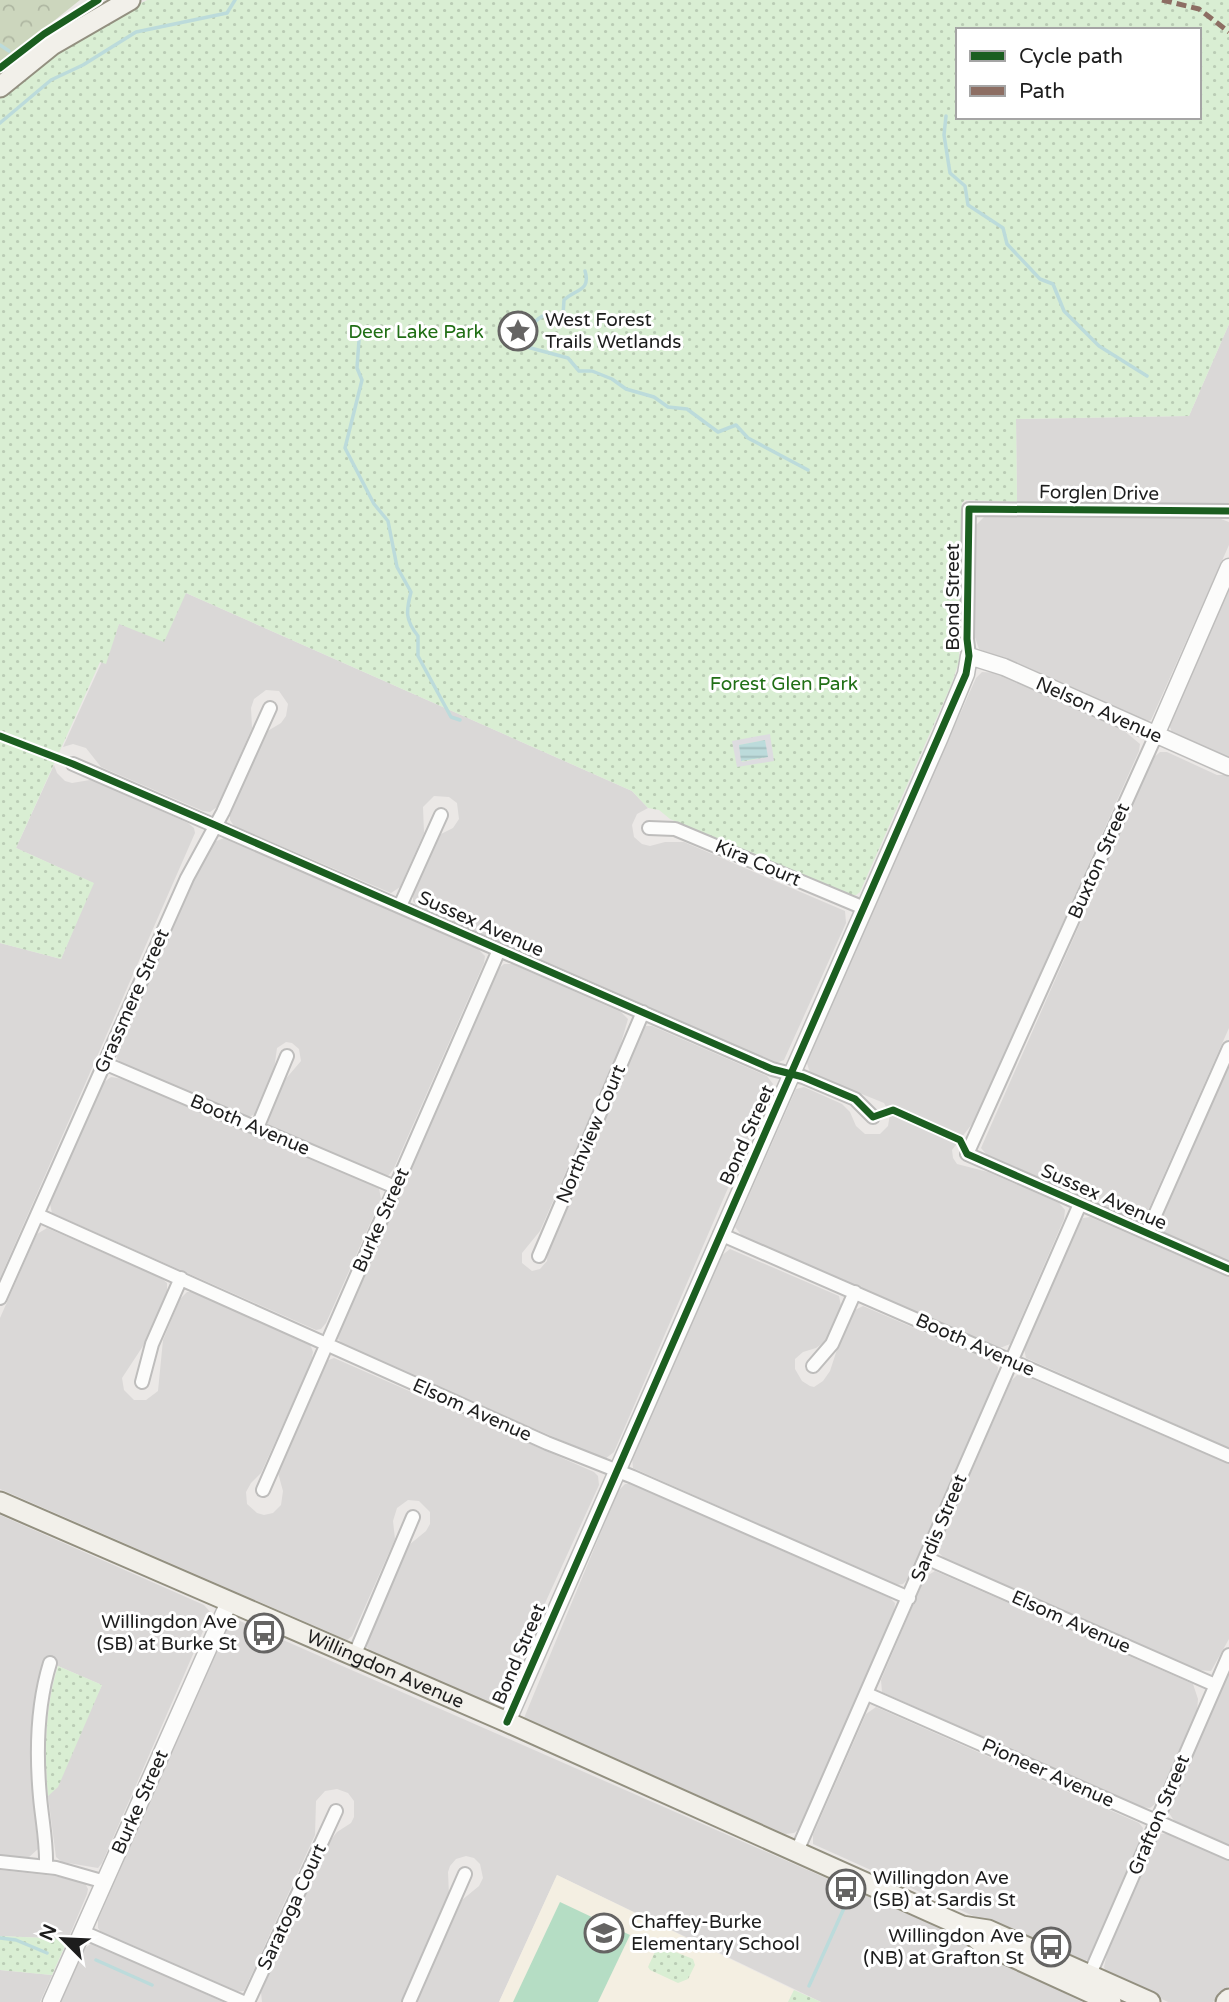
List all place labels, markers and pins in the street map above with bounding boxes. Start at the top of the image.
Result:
place label: West Forest Trails Wetlands [545,309,681,353]
place icon: West Forest Trails Wetlands [497,310,539,352]
place label: Willingdon Ave (SB) at Burke St [97,1611,237,1655]
bus stop icon: Willingdon Ave (SB) at Burke St [243,1612,285,1654]
place label: Willingdon Ave (SB) at Sardis St [873,1867,1016,1911]
bus stop icon: Willingdon Ave (SB) at Sardis St [825,1868,867,1910]
place label: Chaffey-Burke Elementary School [631,1911,800,1955]
school or university icon: Chaffey-Burke Elementary School [583,1912,625,1954]
place label: Willingdon Ave (NB) at Grafton St [863,1925,1024,1969]
bus stop icon: Willingdon Ave (NB) at Grafton St [1030,1926,1072,1968]

